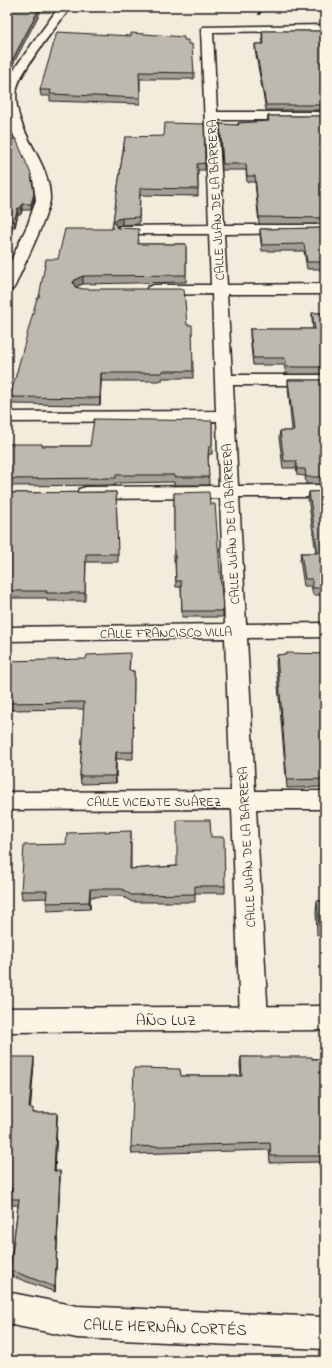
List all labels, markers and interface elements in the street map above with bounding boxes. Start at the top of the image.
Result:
street label: CALLE JUAN DE LA BARRERA [203,119,230,281]
street label: CALLE JUAN DE LA BARRERA [218,443,245,605]
street label: CALLE FRANCISCO VILLA [100,623,232,644]
street label: CALLE JUAN DE LA BARRERA [234,766,261,928]
street label: CALLE VICENTE SUÁREZ [87,793,221,812]
street label: AÑO LUZ [136,1009,196,1033]
street label: CALLE HERNÁN CORTÉS [83,1313,247,1343]

